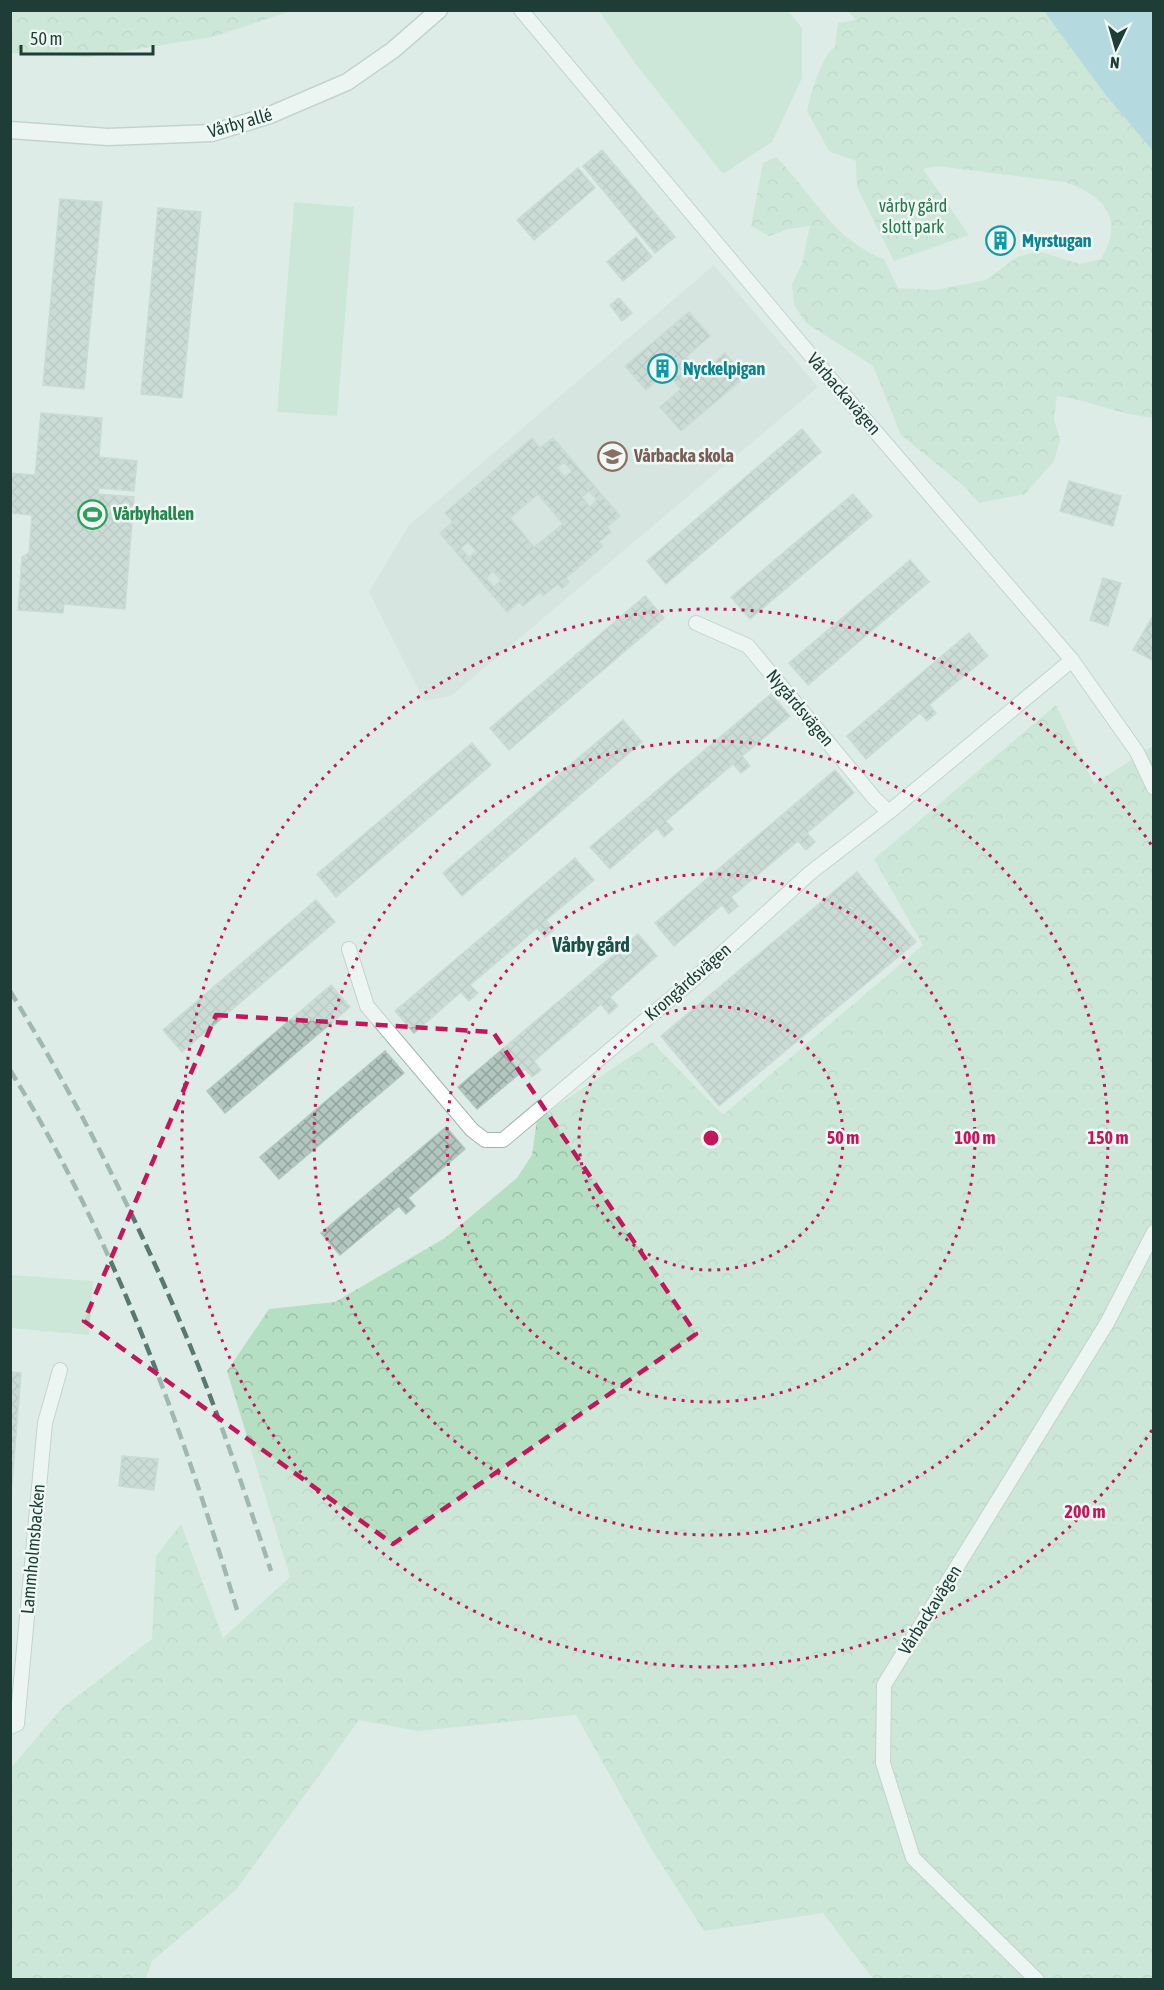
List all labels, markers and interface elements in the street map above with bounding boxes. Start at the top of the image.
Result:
scale bar [21,18,153,56]
north arrow [1086,18,1146,78]
text: 50 m [30,28,62,49]
text: N [1109,54,1120,72]
street label: Vårby allé [205,103,275,142]
park label: vårby gård slott park [879,195,947,237]
building icon: Myrstugan [985,225,1017,257]
place label: Myrstugan [1022,230,1092,251]
street label: Vårbackavägen [803,348,886,439]
building icon: Nyckelpigan [646,353,678,385]
place label: Nyckelpigan [683,358,765,379]
school or university icon: Vårbacka skola [597,440,629,472]
place label: Vårbacka skola [633,445,734,466]
sports icon: Vårbyhallen [76,498,108,530]
place label: Vårbyhallen [112,503,194,524]
street label: Nygårdsvägen [762,665,839,750]
district label: Vårby gård [551,933,630,956]
street label: Krongårdsvägen [640,939,735,1025]
text: 50 m [827,1127,859,1148]
text: 100 m [955,1127,995,1148]
text: 150 m [1088,1127,1128,1148]
centre of rings [701,1128,721,1148]
street label: Lammholmsbacken [16,1483,49,1615]
text: 200 m [1065,1501,1105,1522]
street label: Vårbackavägen [894,1561,965,1658]

